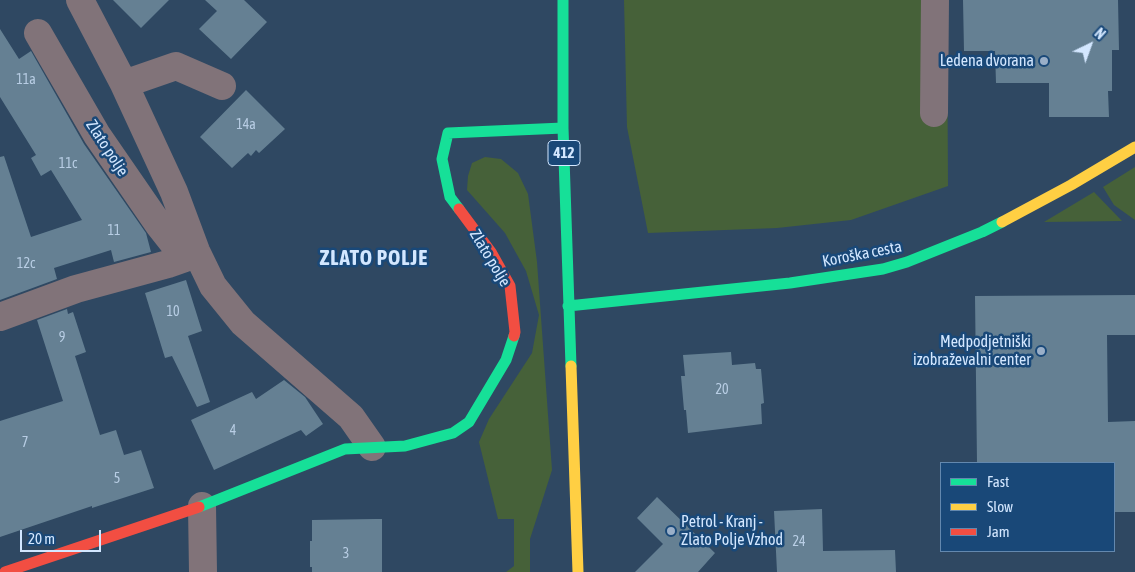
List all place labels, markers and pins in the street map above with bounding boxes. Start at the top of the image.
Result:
place label: Ledena dvorana [940,51,1034,71]
marker: Ledena dvorana [1038,55,1050,67]
place label: Medpodjetniški izobraževalni center [913,332,1031,370]
marker: Medpodjetniški izobraževalni center [1035,345,1047,357]
place label: Petrol - Kranj - Zlato Polje Vzhod [681,512,783,550]
marker: Petrol - Kranj - Zlato Polje Vzhod [665,525,677,537]

